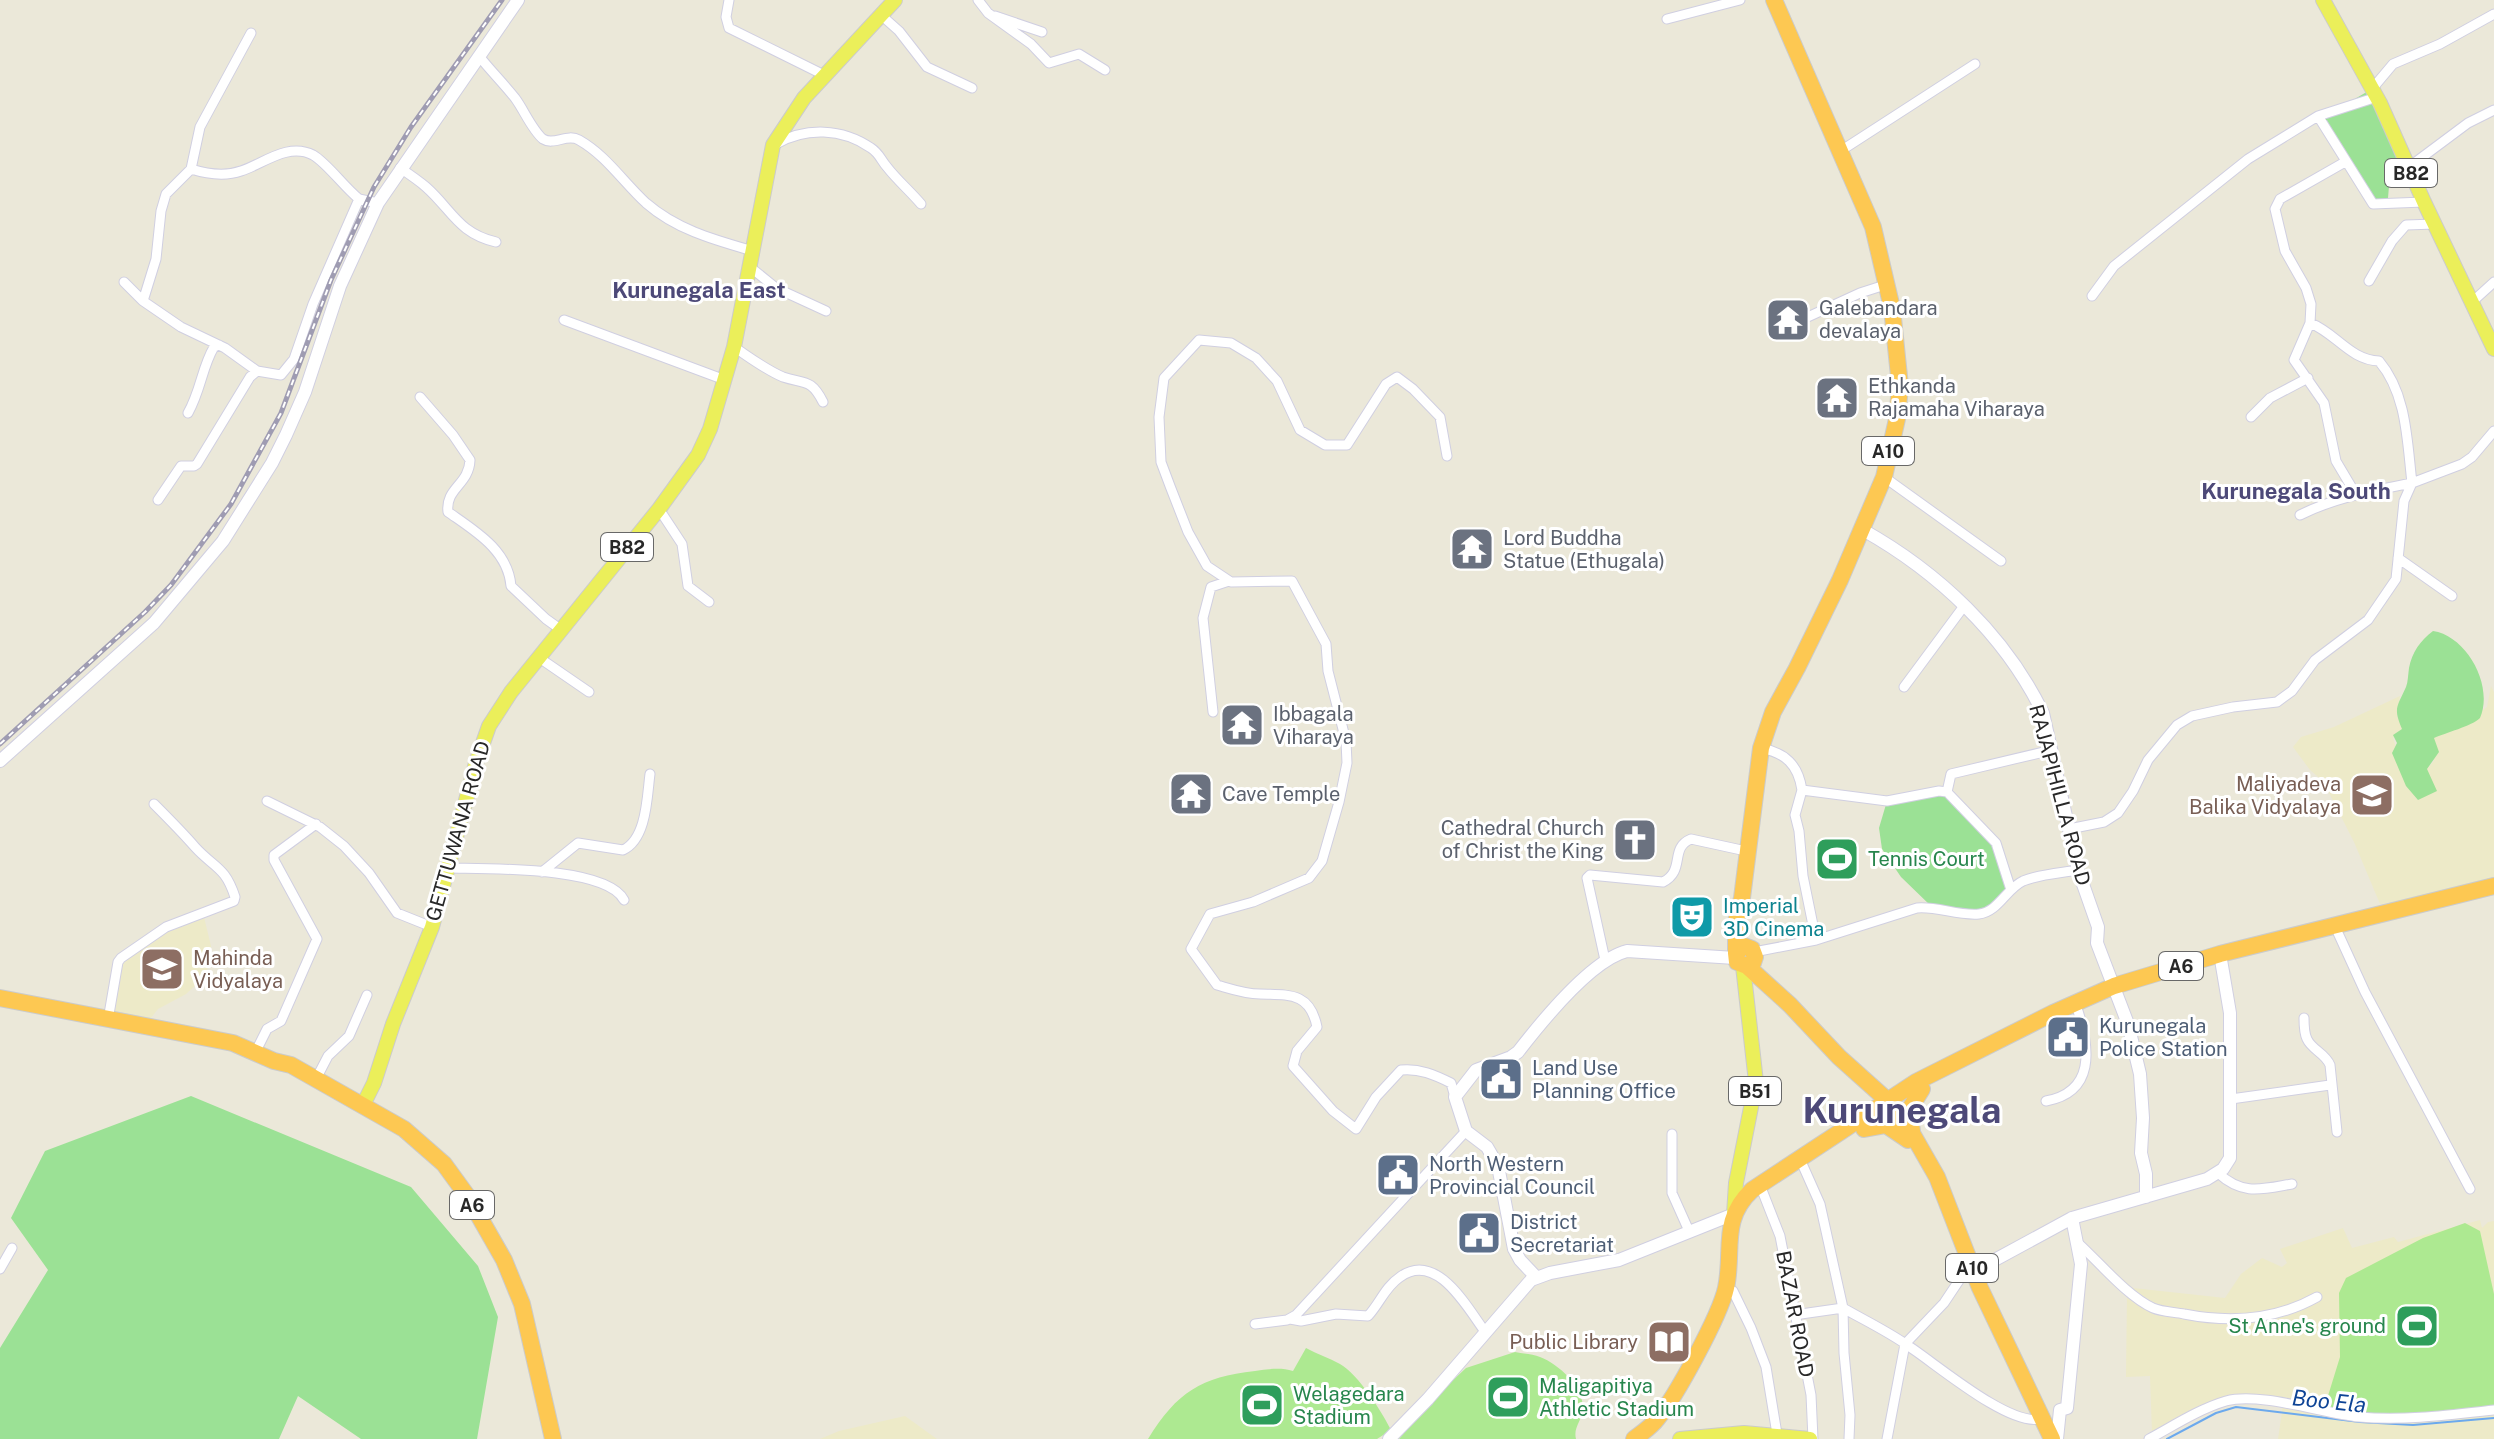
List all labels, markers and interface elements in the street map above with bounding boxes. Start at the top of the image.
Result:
road number: B82 [2385,159,2437,187]
district label: Kurunegala East [612,277,786,303]
temple icon: Galebandara devalaya [1764,296,1812,344]
place label: Galebandara devalaya [1819,296,1938,343]
temple icon: Ethkanda Rajamaha Viharaya [1813,374,1861,422]
place label: Ethkanda Rajamaha Viharaya [1868,374,2045,421]
road number: A10 [1862,437,1914,465]
district label: Kurunegala South [2201,478,2391,504]
temple icon: Lord Buddha Statue (Ethugala) [1448,525,1496,573]
place label: Lord Buddha Statue (Ethugala) [1503,526,1665,573]
road number: B82 [601,533,653,561]
temple icon: Ibbagala Viharaya [1218,701,1266,749]
place label: Ibbagala Viharaya [1273,702,1354,749]
street label: RAJAPIHILLA ROAD [2024,702,2096,888]
street label: GETTUWANA ROAD [421,738,495,924]
temple icon: Cave Temple [1167,770,1215,818]
school or university icon: Maliyadeva Balika Vidyalaya [2348,771,2396,819]
place label: Maliyadeva Balika Vidyalaya [2189,772,2341,819]
place label: Cave Temple [1222,782,1340,806]
place label: Cathedral Church of Christ the King [1441,816,1604,863]
church icon: Cathedral Church of Christ the King [1611,816,1659,864]
sports icon: Tennis Court [1813,835,1861,883]
place label: Tennis Court [1868,847,1985,871]
theatre icon: Imperial 3D Cinema [1668,893,1716,941]
place label: Imperial 3D Cinema [1723,894,1824,941]
school or university icon: Mahinda Vidyalaya [138,945,186,993]
place label: Mahinda Vidyalaya [193,946,283,993]
road number: A6 [2159,952,2203,980]
public building icon: Kurunegala Police Station [2044,1013,2092,1061]
place label: Kurunegala Police Station [2099,1014,2228,1061]
public building icon: Land Use Planning Office [1477,1055,1525,1103]
place label: Land Use Planning Office [1532,1056,1676,1103]
road number: B51 [1729,1077,1781,1105]
district label: Kurunegala [1803,1089,2001,1131]
public building icon: North Western Provincial Council [1374,1151,1422,1199]
place label: North Western Provincial Council [1429,1152,1595,1199]
road number: A6 [450,1191,494,1219]
public building icon: District Secretariat [1455,1209,1503,1257]
place label: District Secretariat [1510,1210,1614,1257]
street label: BAZAR ROAD [1771,1249,1819,1379]
road number: A10 [1946,1254,1998,1282]
sports icon: St Anne's ground [2393,1302,2441,1350]
place label: St Anne's ground [2228,1314,2386,1338]
library icon: Public Library [1645,1318,1693,1366]
place label: Public Library [1509,1330,1638,1354]
sports icon: Maligapitiya Athletic Stadium [1484,1373,1532,1421]
place label: Maligapitiya Athletic Stadium [1539,1374,1694,1421]
sports icon: Welagedara Stadium [1238,1381,1286,1429]
place label: Welagedara Stadium [1293,1382,1404,1429]
water label: Boo Ela [2291,1384,2367,1418]

